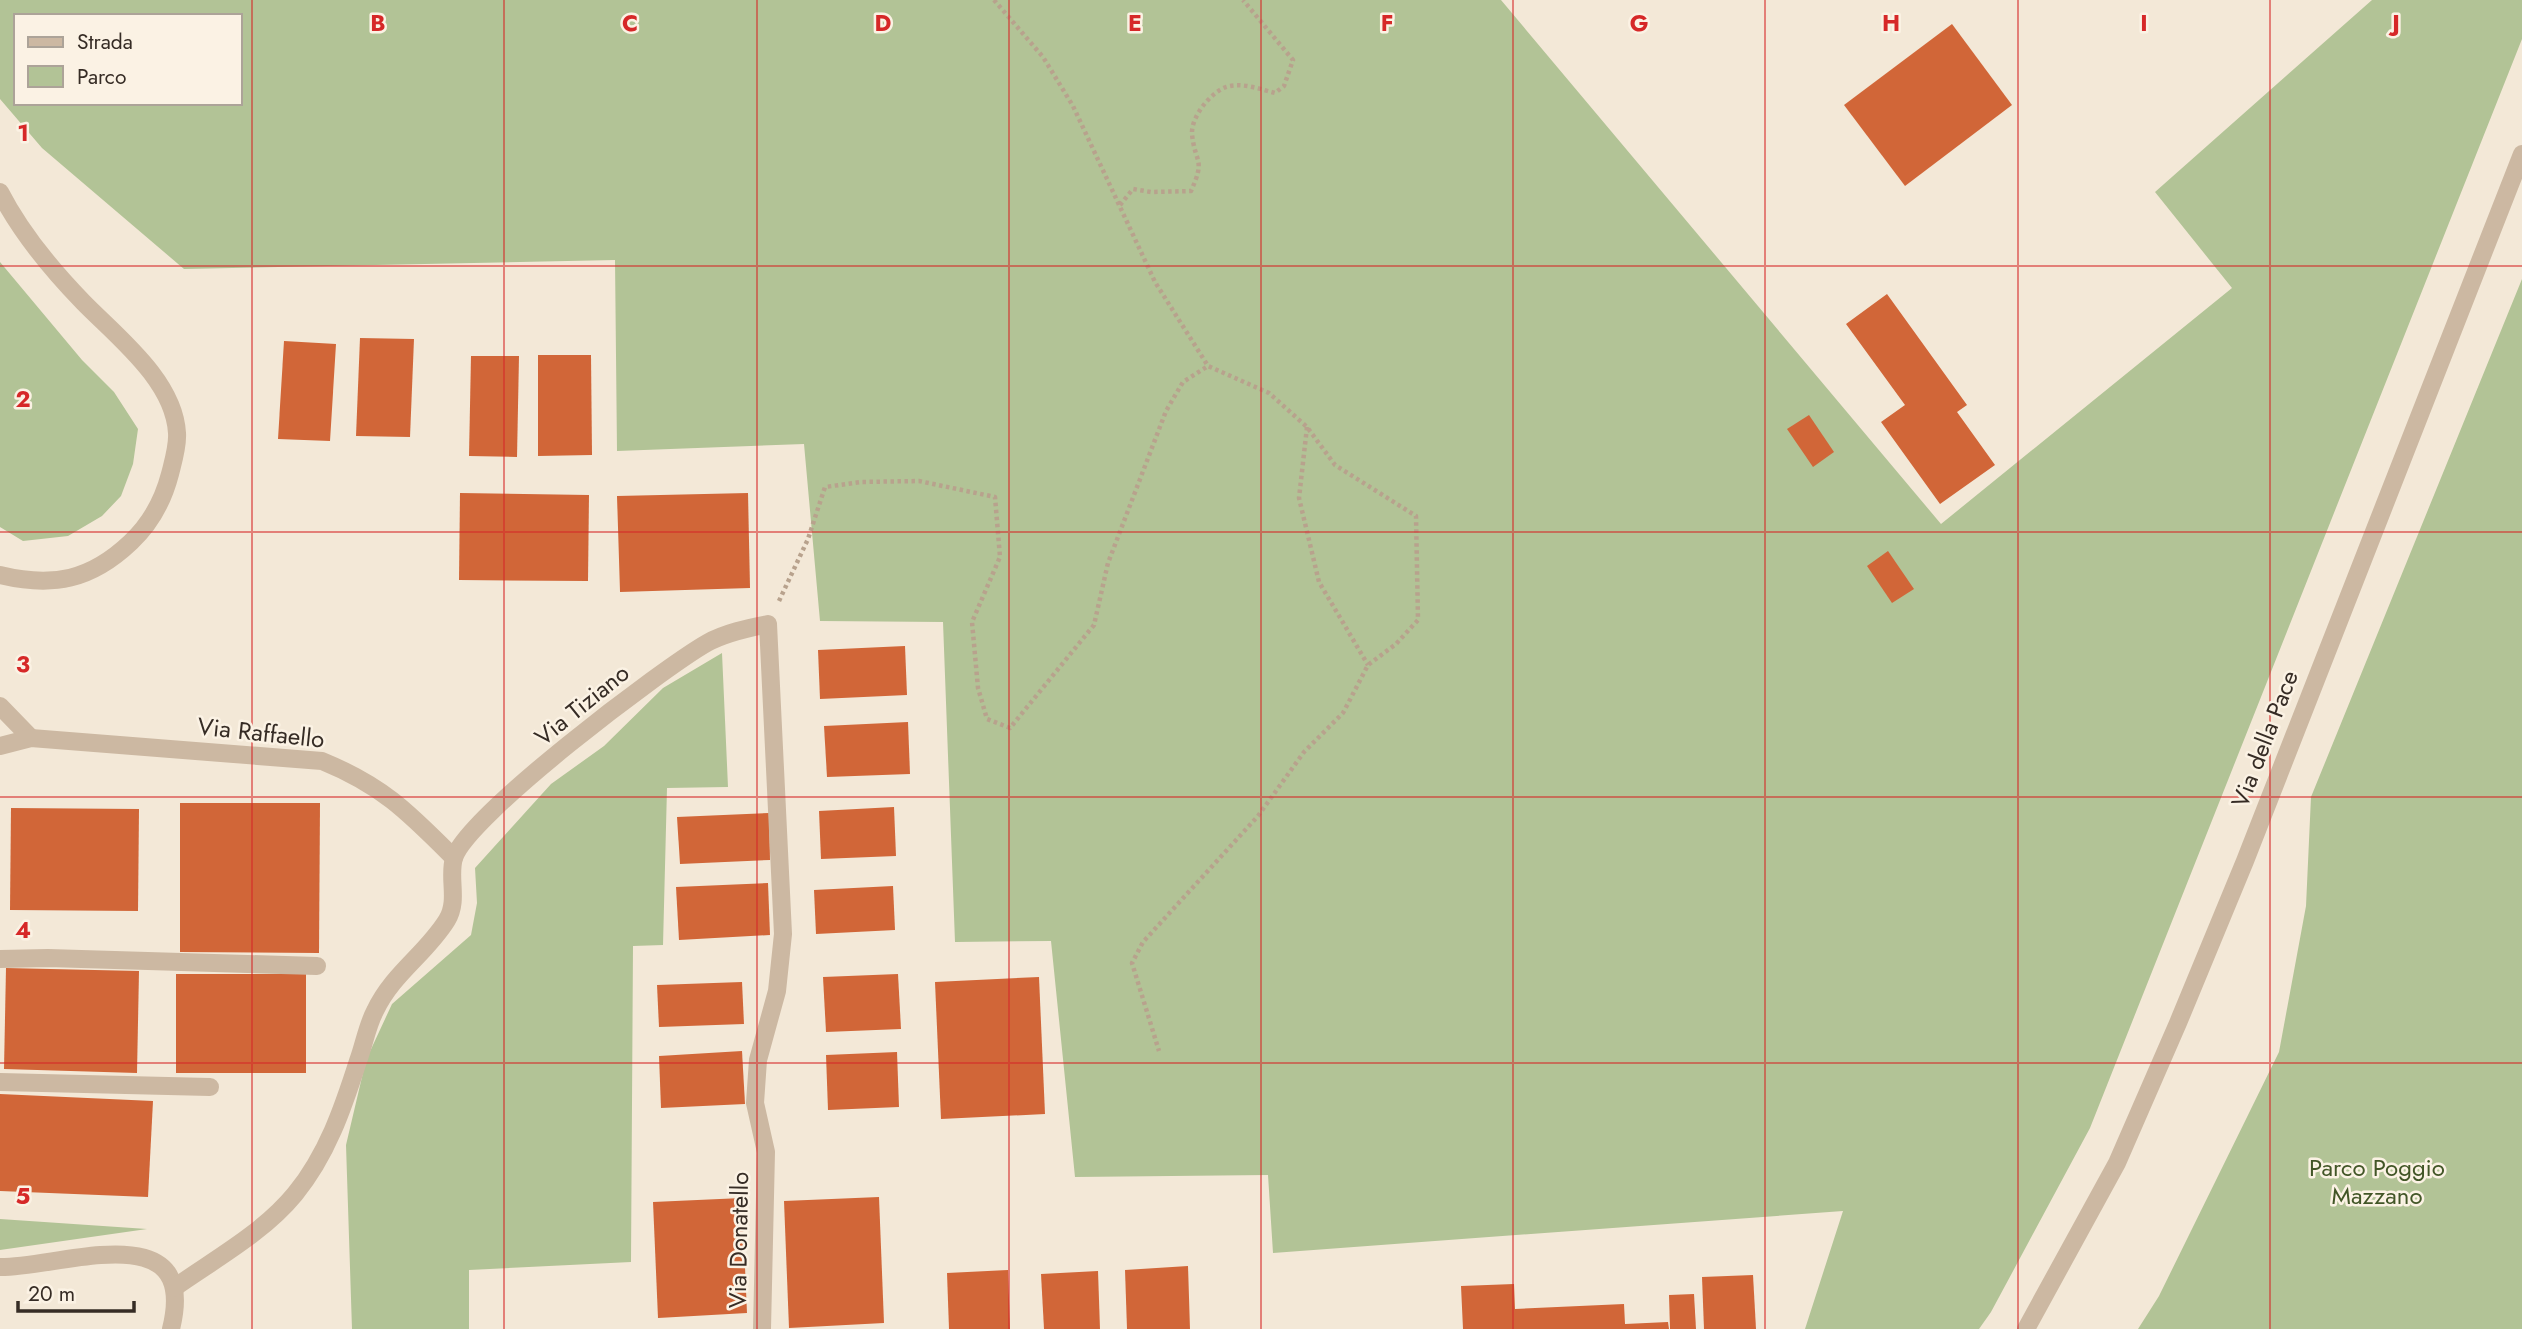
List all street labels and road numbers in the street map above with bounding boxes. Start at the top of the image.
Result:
street label: Via Tiziano [527,656,637,754]
street label: Via della Pace [2222,665,2307,813]
street label: Via Raffaello [196,708,326,757]
street label: Via Donatello [720,1171,757,1309]

